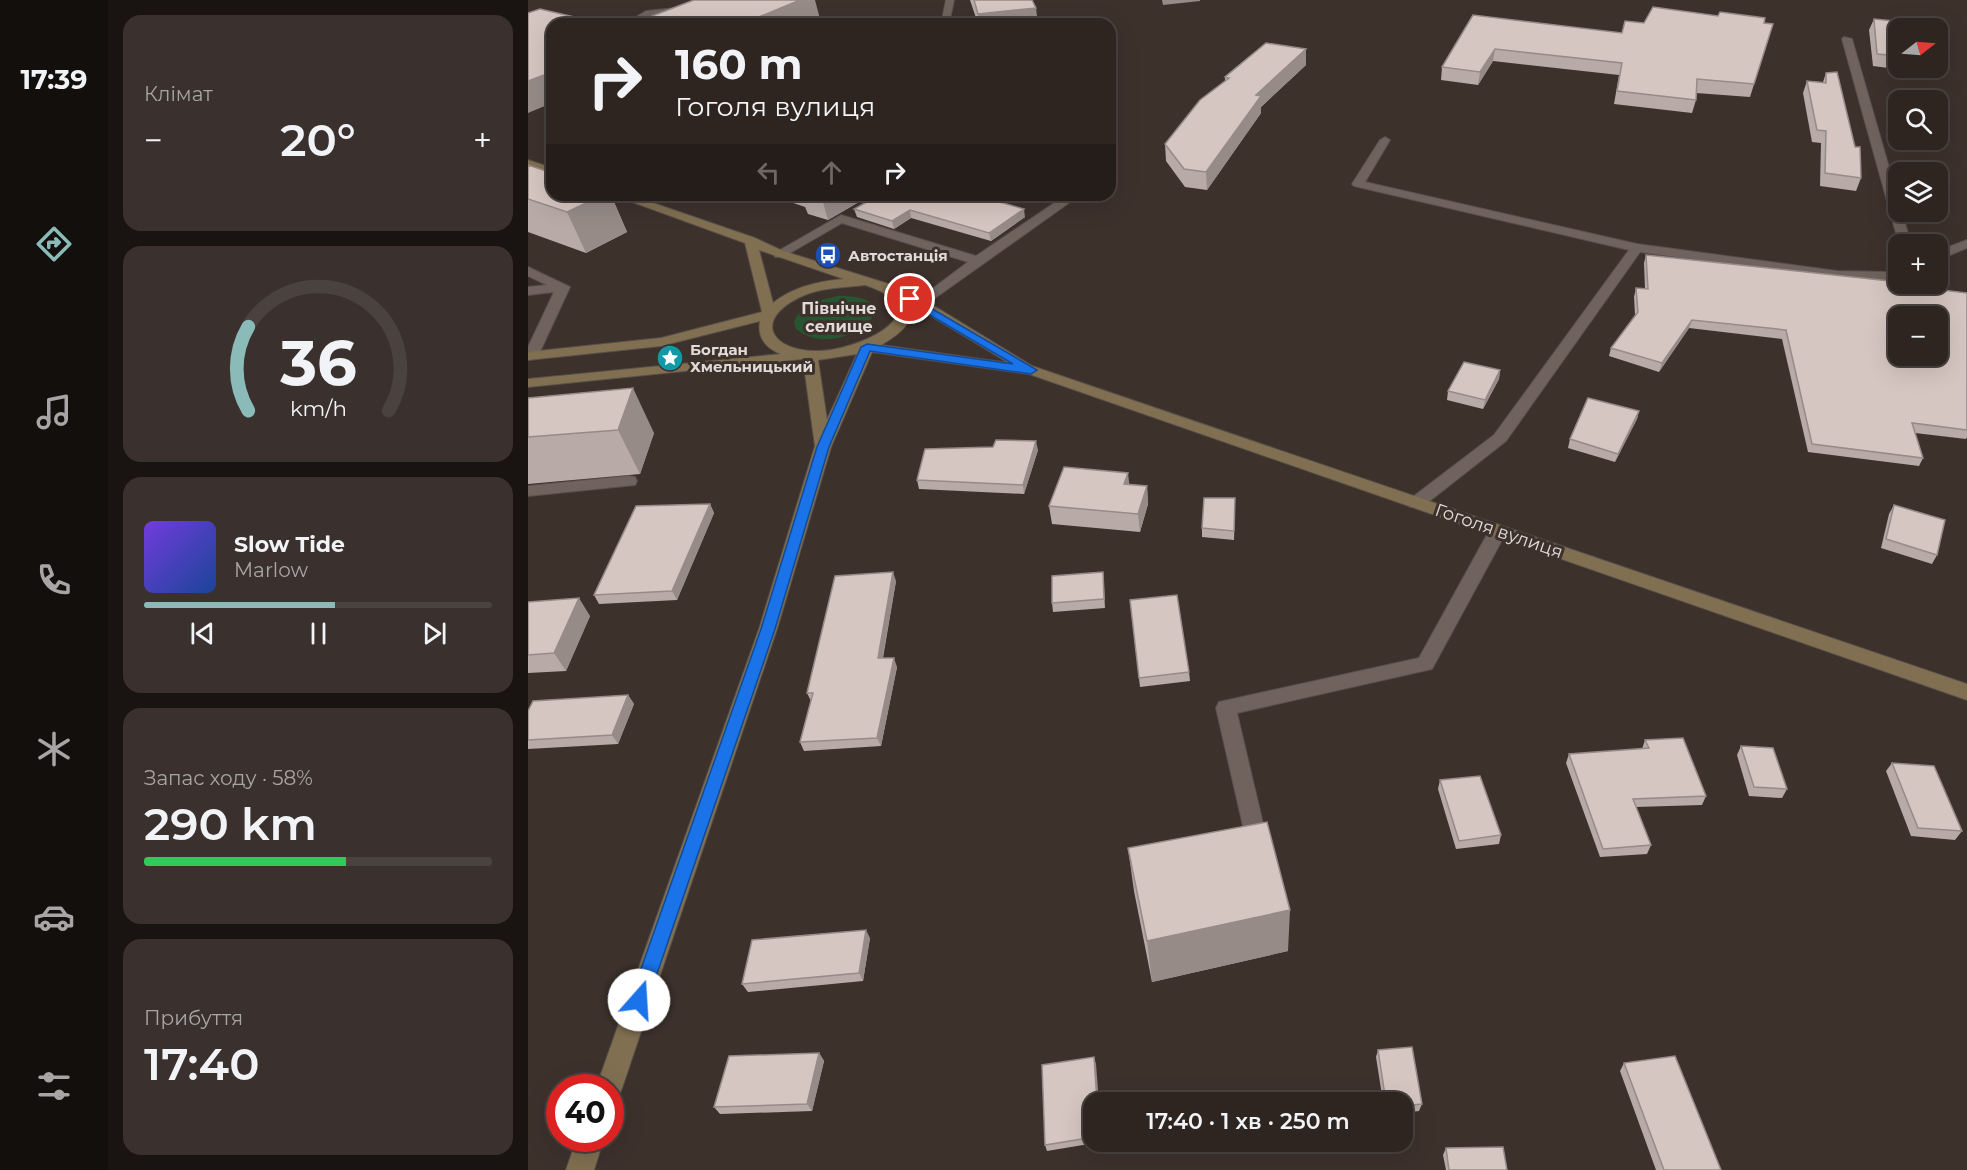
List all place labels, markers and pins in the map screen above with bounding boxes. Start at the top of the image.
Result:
bus stop icon: Автостанція [813,240,843,270]
place label: Автостанція [848,246,948,265]
pin [884,273,935,324]
place label: Богдан Хмельницький [690,340,813,376]
place icon: Богдан Хмельницький [655,343,685,373]

